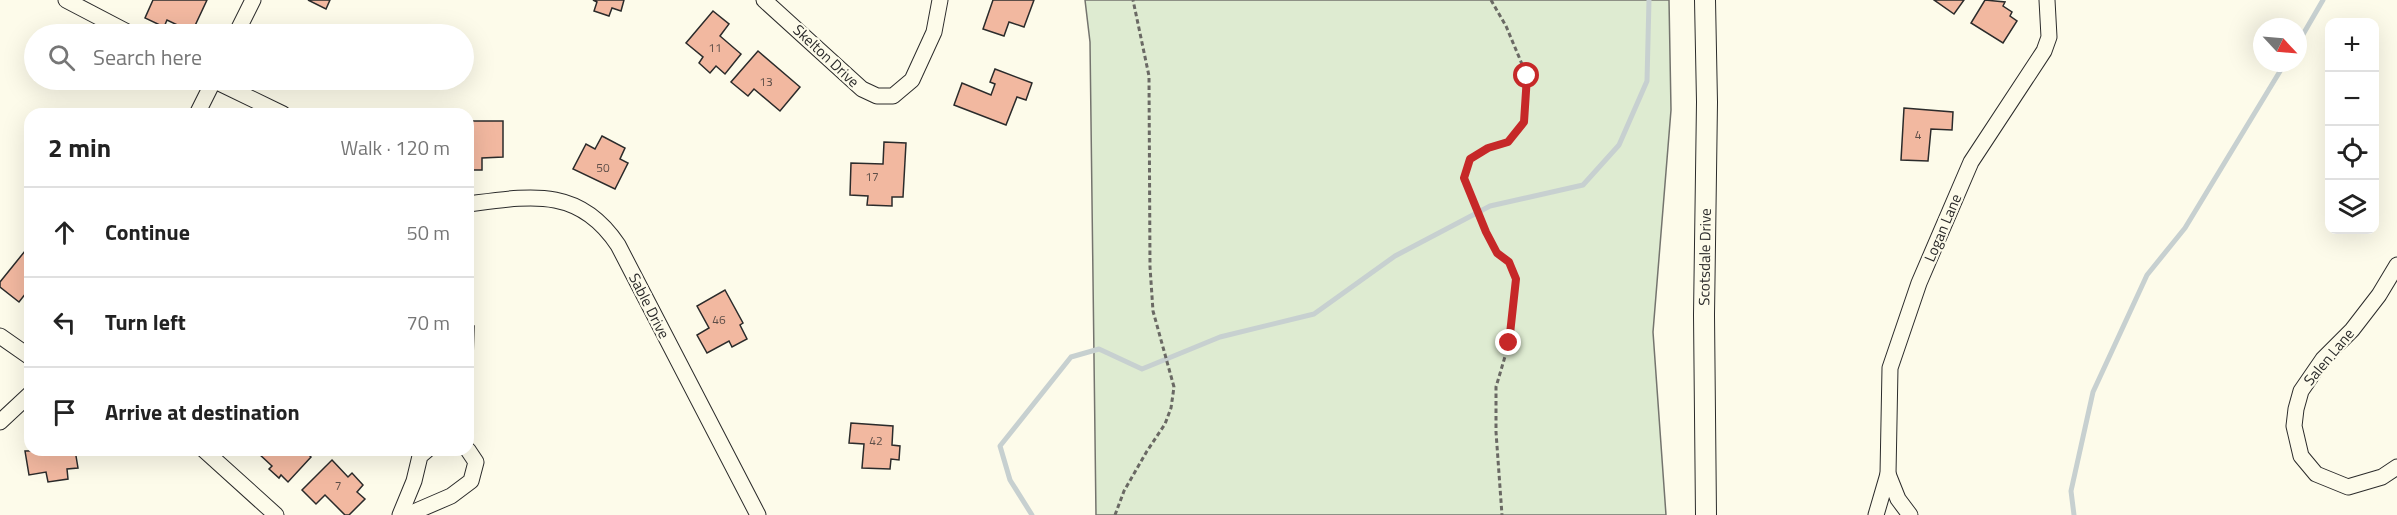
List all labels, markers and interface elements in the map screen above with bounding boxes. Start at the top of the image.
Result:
north arrow [2253,18,2307,72]
map controls [2325,18,2379,234]
button: + [2325,18,2379,72]
street label: Skelton Drive [788,19,865,93]
search box [24,24,474,90]
house number: 11 [708,38,722,57]
text: Search here [93,40,202,74]
icon: search [45,41,78,74]
route start [1513,62,1539,88]
house number: 13 [759,72,773,91]
button: − [2325,72,2379,126]
house number: 4 [1915,125,1922,144]
button: locate [2325,126,2379,180]
text: 2 min [48,128,111,167]
text: Walk · 120 m [341,132,450,163]
house number: 50 [596,158,610,177]
house number: 17 [865,167,879,186]
button: layers [2325,180,2379,234]
street label: Logan Lane [1918,190,1967,265]
street label: Scotsdale Drive [1692,208,1717,306]
text: Continue [105,215,190,249]
icon: ahead [48,216,81,249]
text: 50 m [406,217,450,248]
street label: Sable Drive [623,269,676,342]
text: Turn left [105,305,186,339]
icon: left [48,306,81,339]
text: 70 m [406,307,450,338]
house number: 46 [712,310,726,329]
street label: Salen Lane [2298,323,2359,390]
route end [1495,329,1521,355]
text: Arrive at destination [105,395,300,429]
icon: arrive [48,396,81,429]
house number: 42 [869,431,883,450]
house number: 7 [335,476,341,495]

